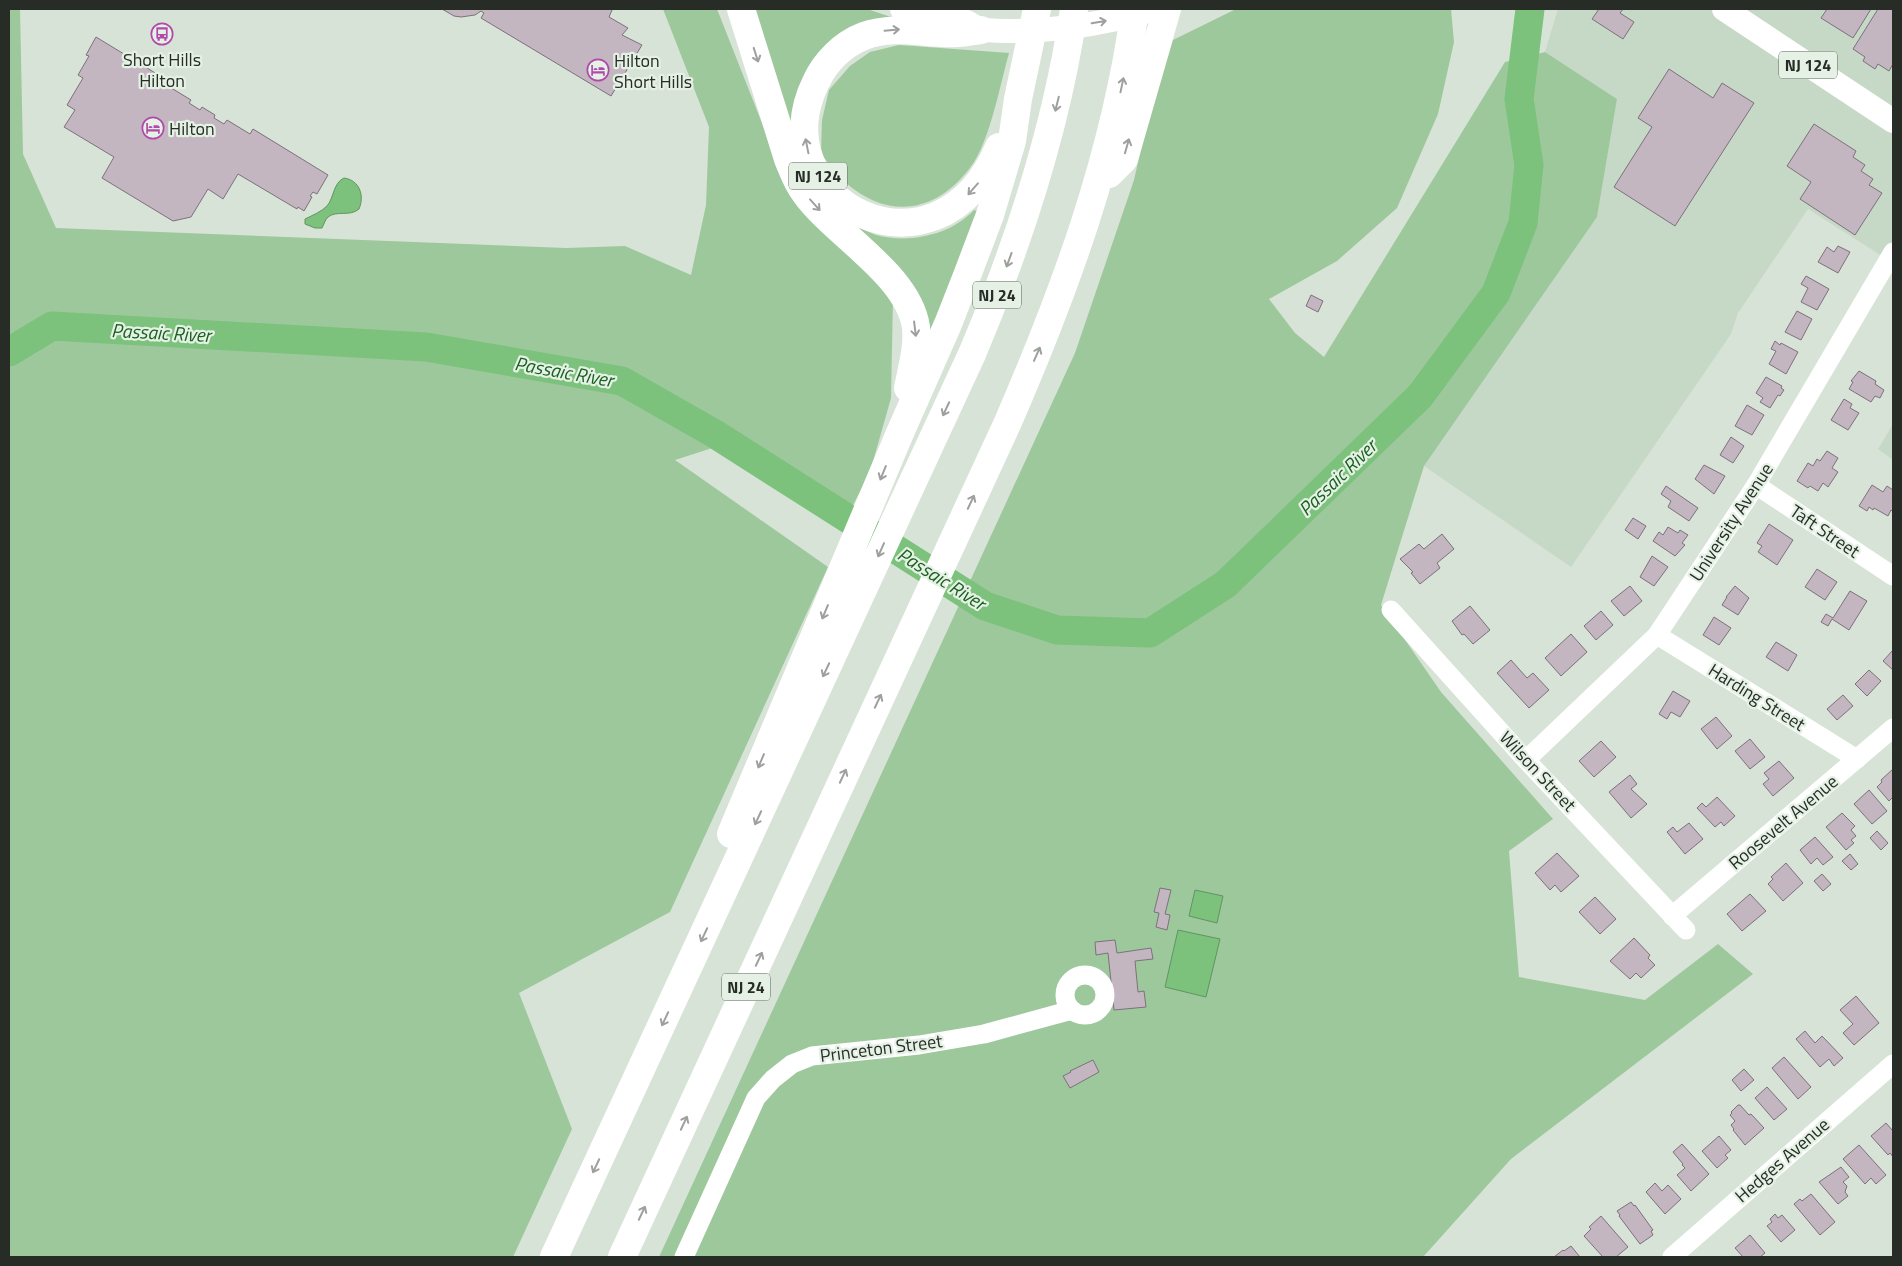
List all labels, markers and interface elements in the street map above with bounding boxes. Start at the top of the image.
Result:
one-way arrow [1091,16,1107,26]
bus stop icon: Short Hills Hilton [150,22,174,46]
one-way arrow [883,26,899,35]
place label: Short Hills Hilton [123,46,201,94]
place label: Hilton Short Hills [614,47,692,95]
one-way arrow [752,47,761,62]
road number: NJ 124 [1779,52,1837,78]
hotel icon: Hilton Short Hills [586,58,610,82]
one-way arrow [1118,78,1127,94]
one-way arrow [1052,96,1061,112]
place label: Hilton [169,115,215,142]
hotel icon: Hilton [141,116,165,140]
one-way arrow [801,138,811,154]
one-way arrow [1123,139,1133,155]
road number: NJ 124 [789,162,847,190]
one-way arrow [967,182,979,195]
one-way arrow [809,198,821,211]
one-way arrow [1004,251,1013,267]
road number: NJ 24 [973,282,1021,308]
water label: Passaic River [111,315,213,349]
one-way arrow [910,320,920,336]
one-way arrow [1033,347,1043,362]
water label: Passaic River [513,348,617,394]
one-way arrow [941,401,950,416]
water label: Passaic River [1291,431,1384,522]
street label: University Avenue [1682,457,1780,587]
one-way arrow [878,465,887,480]
one-way arrow [966,495,976,510]
street label: Taft Street [1784,498,1866,565]
water label: Passaic River [892,539,993,618]
one-way arrow [876,542,885,557]
one-way arrow [820,604,830,619]
street label: Harding Street [1703,656,1811,738]
one-way arrow [820,662,830,677]
one-way arrow [874,694,883,709]
street label: Wilson Street [1493,725,1583,818]
one-way arrow [756,753,766,768]
street label: Roosevelt Avenue [1722,768,1844,876]
one-way arrow [839,769,849,784]
one-way arrow [752,810,762,825]
one-way arrow [698,927,708,942]
one-way arrow [755,952,765,967]
road number: NJ 24 [722,974,770,1000]
one-way arrow [659,1011,669,1026]
street label: Princeton Street [818,1027,944,1069]
street label: Hedges Avenue [1729,1111,1835,1209]
one-way arrow [680,1116,689,1131]
one-way arrow [591,1159,601,1174]
one-way arrow [638,1206,648,1221]

